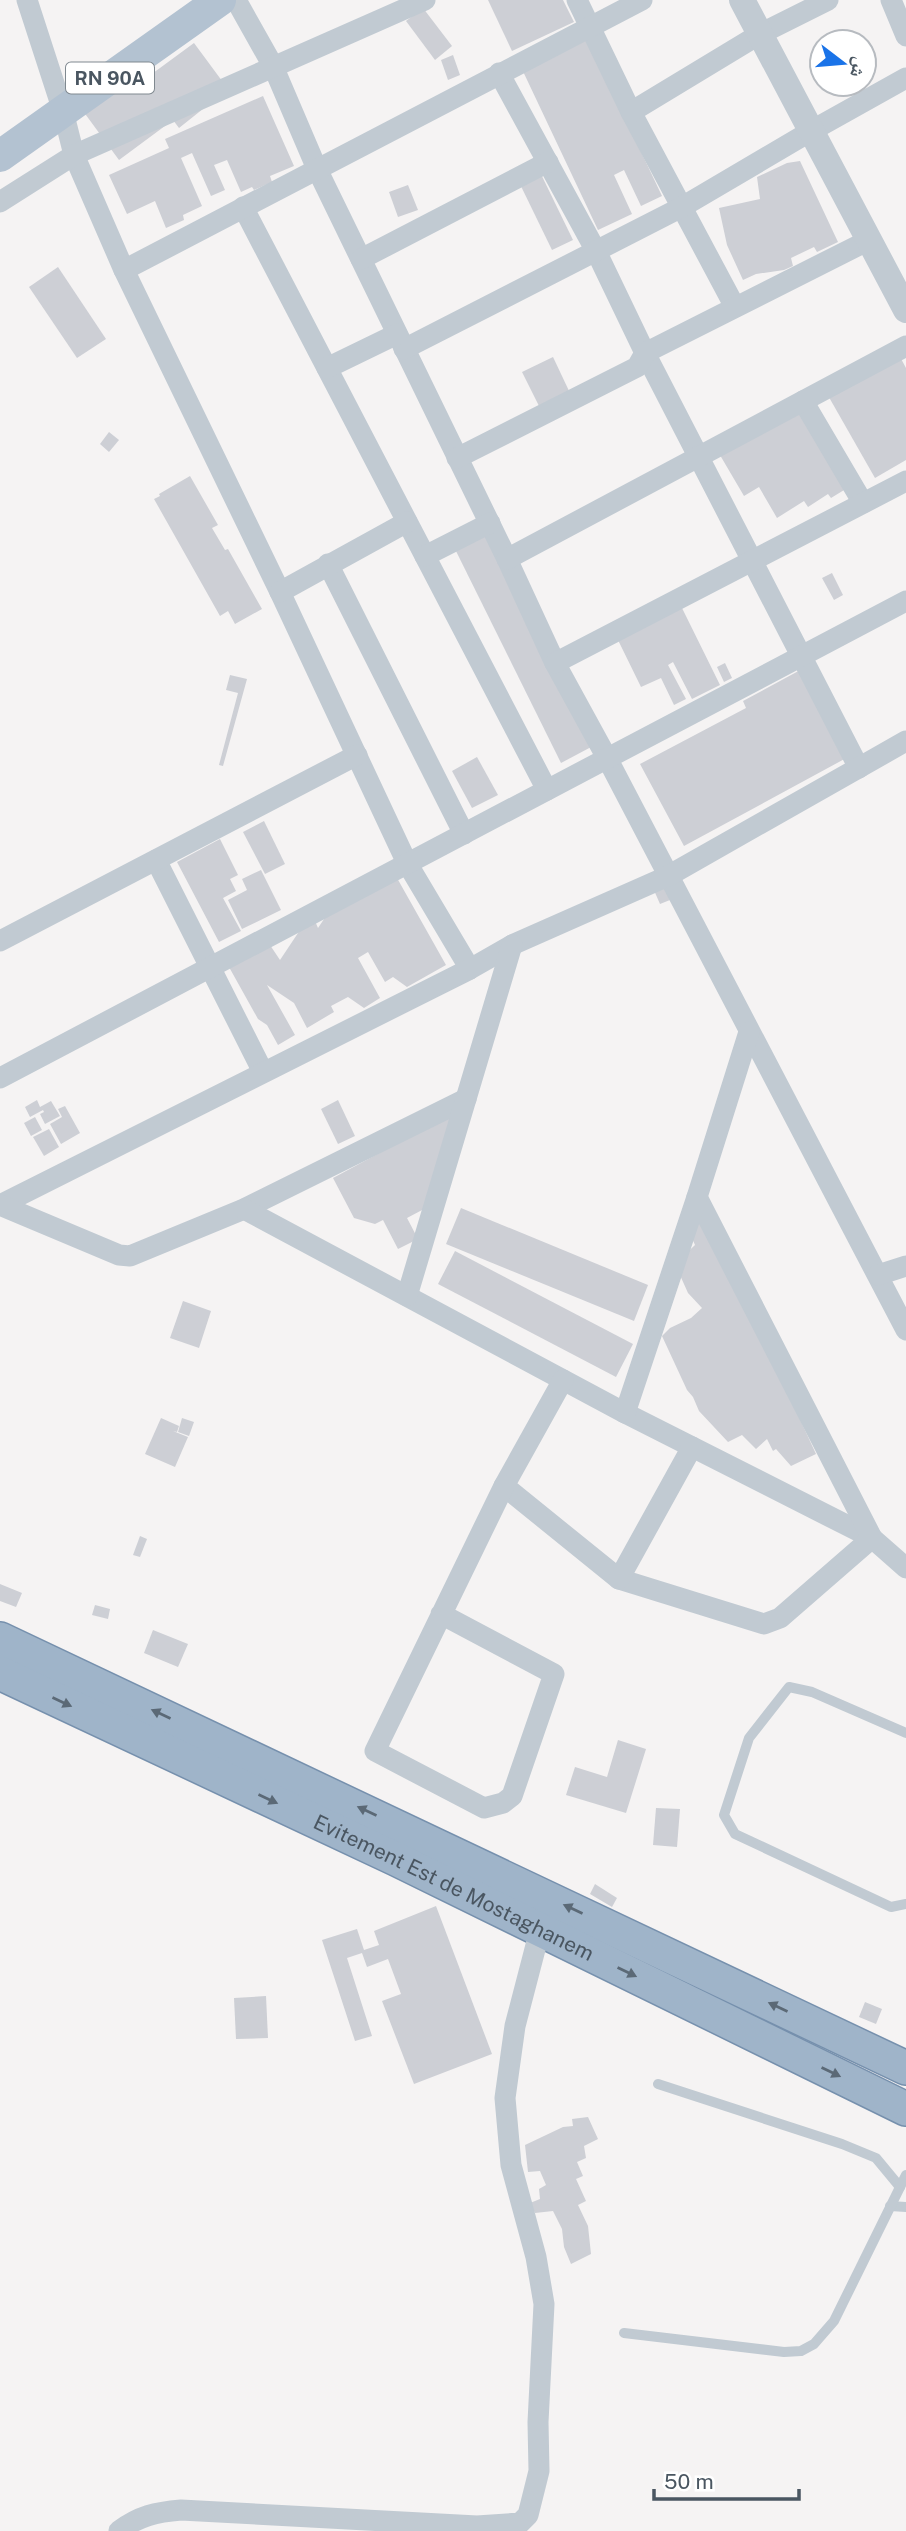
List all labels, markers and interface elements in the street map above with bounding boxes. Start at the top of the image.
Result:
north arrow [808,28,878,98]
text: ش [845,55,873,80]
road number: RN 90A [66,62,154,94]
one-way arrow [52,1696,72,1708]
one-way arrow [151,1709,172,1720]
one-way arrow [258,1793,278,1804]
one-way arrow [357,1806,377,1817]
street label: Evitement Est de Mostaghanem [310,1809,598,1966]
one-way arrow [563,1903,583,1915]
one-way arrow [617,1967,637,1978]
one-way arrow [768,2001,788,2013]
one-way arrow [821,2067,841,2078]
scale bar [654,2458,799,2502]
text: 50 m [664,2469,714,2494]

